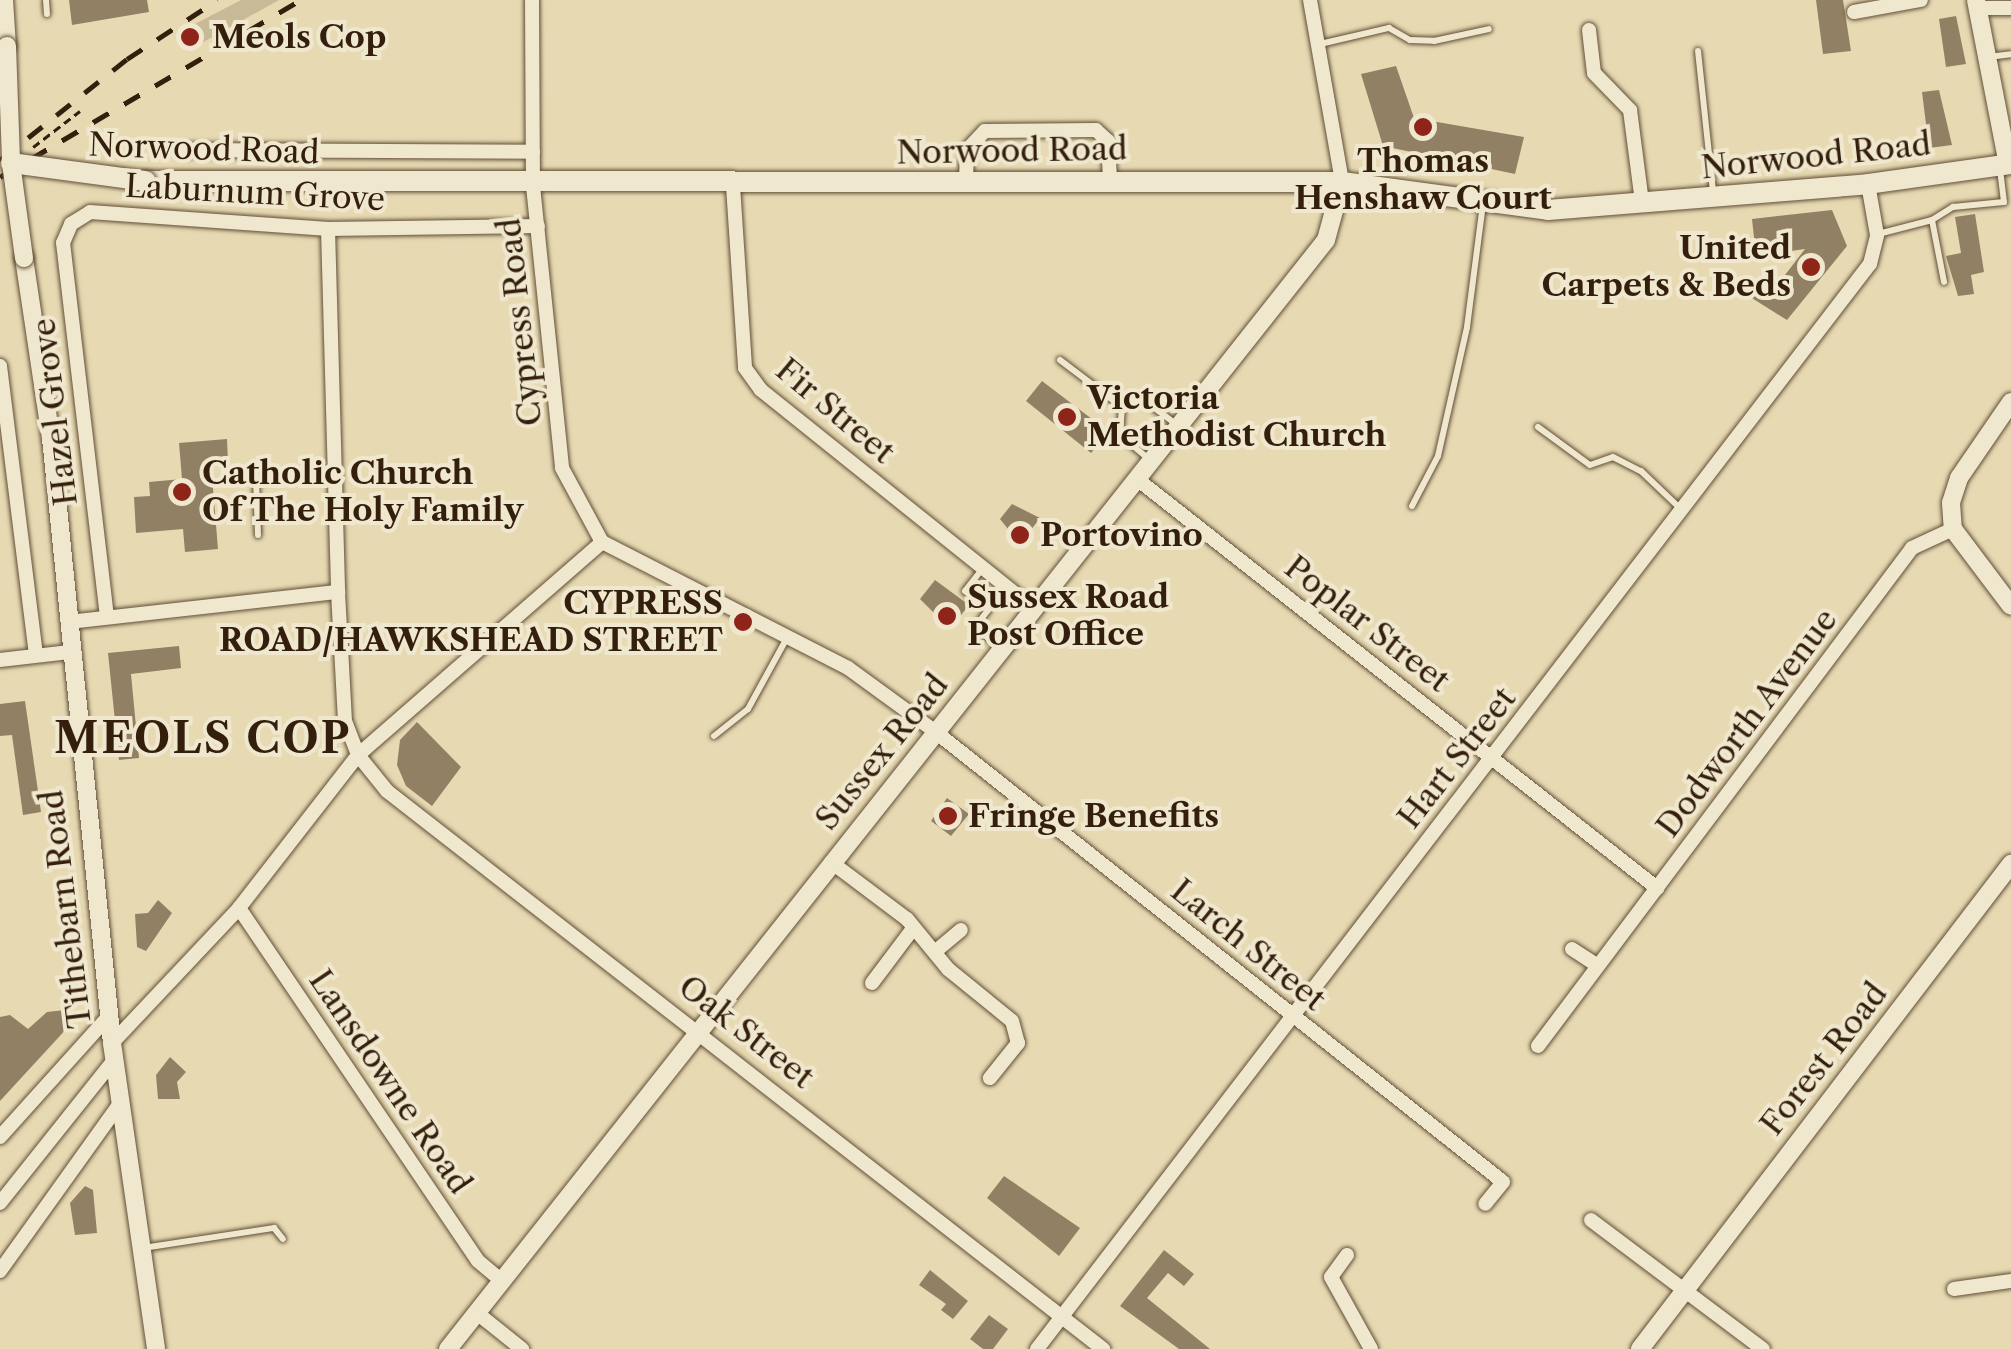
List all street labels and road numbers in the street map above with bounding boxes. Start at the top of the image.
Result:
street label: Norwood Road [1699,125,1933,187]
street label: Norwood Road [88,126,320,172]
street label: Norwood Road [896,130,1128,172]
street label: Laburnum Grove [124,167,386,219]
street label: Cypress Road [490,216,550,428]
street label: Hazel Grove [24,316,86,508]
street label: Fir Street [768,350,902,472]
street label: Poplar Street [1277,548,1457,700]
street label: Dodworth Avenue [1648,601,1846,845]
street label: Sussex Road [807,666,957,838]
street label: Hart Street [1390,680,1524,836]
street label: Tithebarn Road [32,788,100,1030]
street label: Larch Street [1163,871,1333,1019]
street label: Lansdowne Road [301,963,479,1201]
street label: Oak Street [671,967,821,1097]
street label: Forest Road [1753,975,1895,1143]

